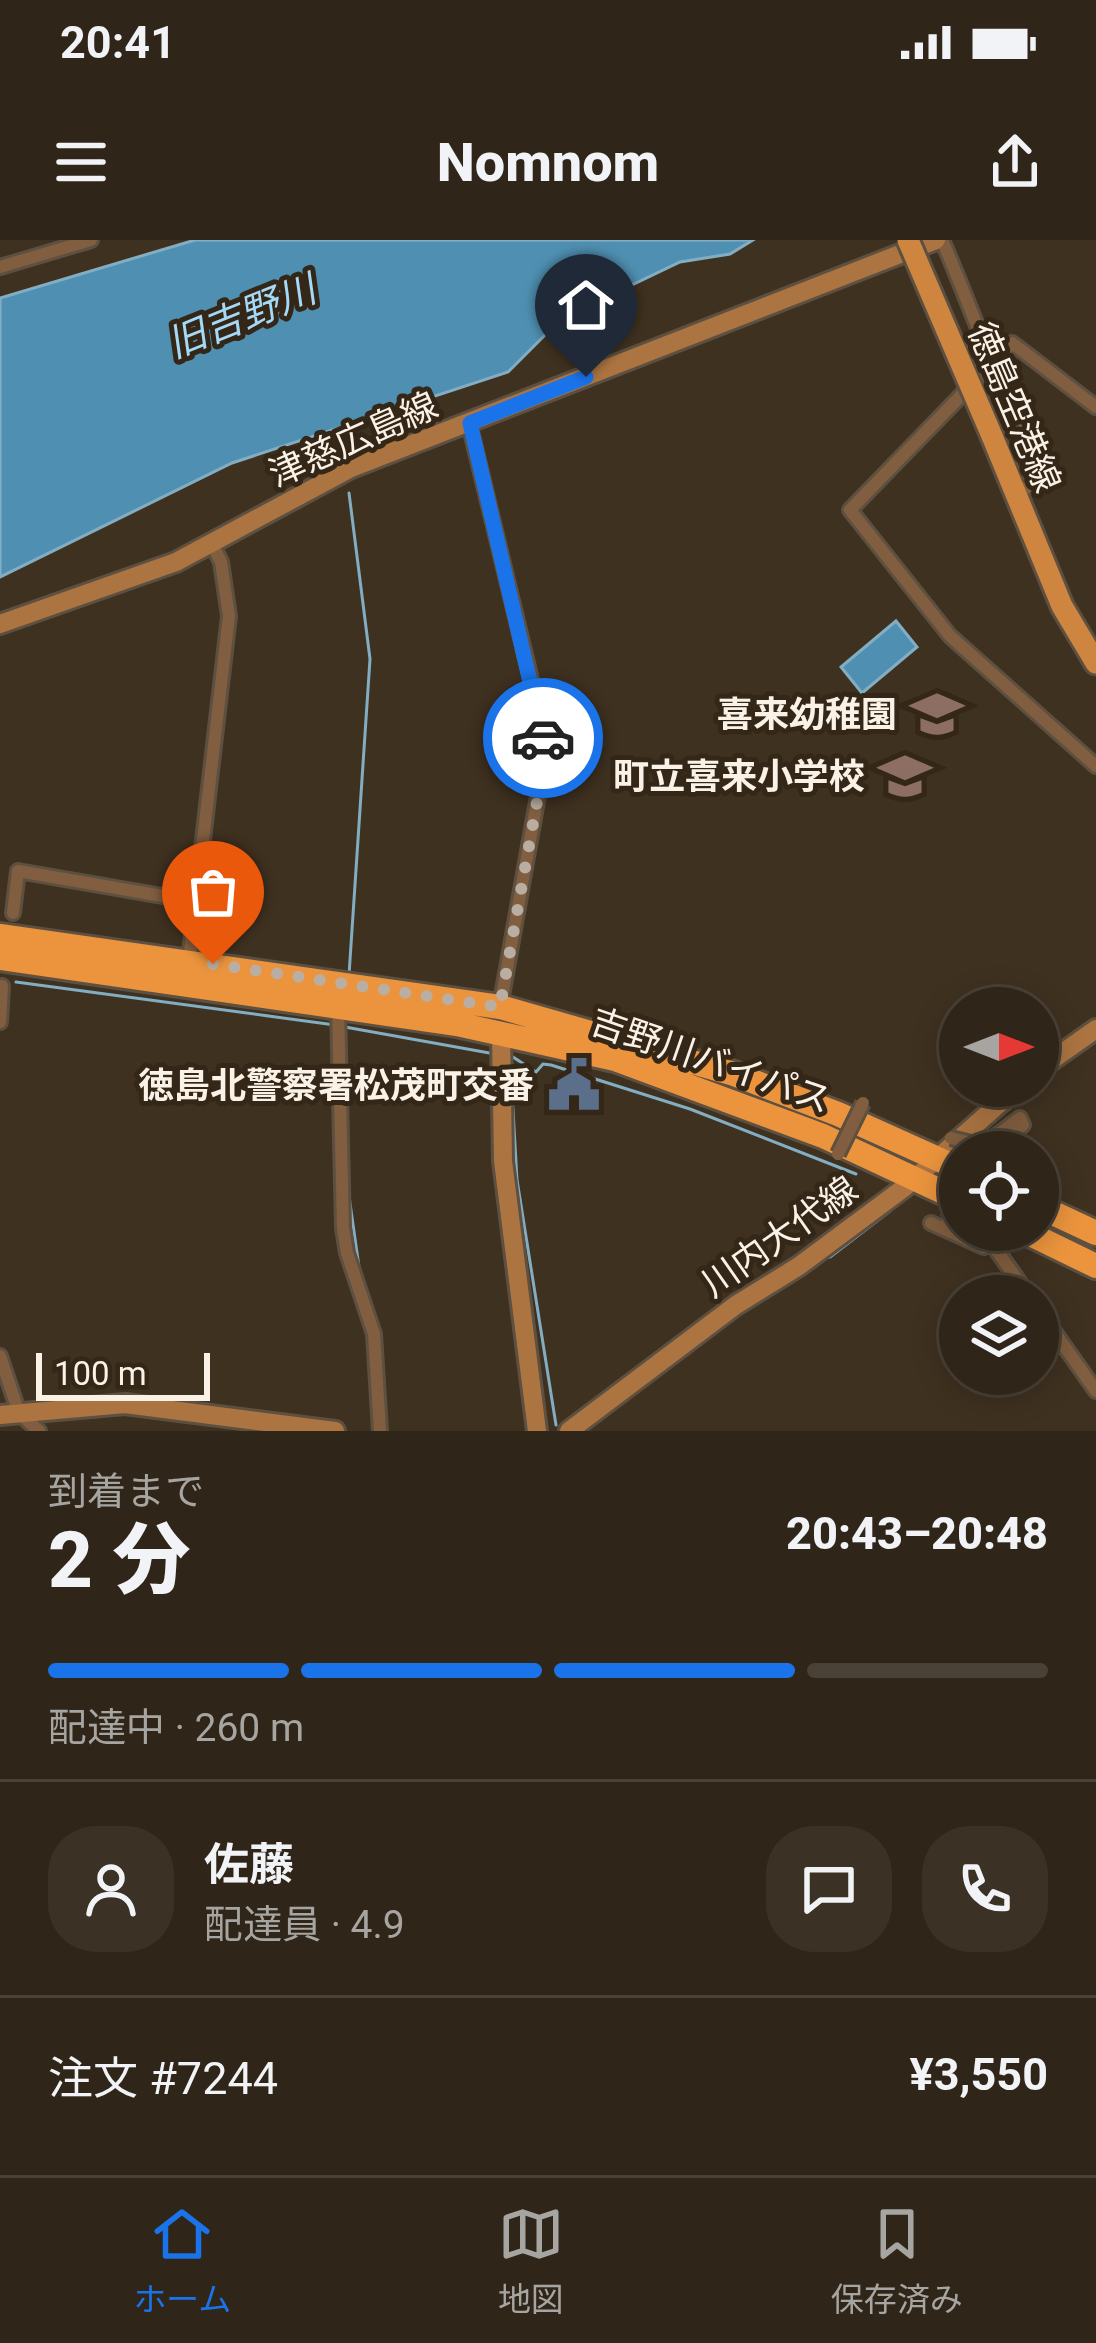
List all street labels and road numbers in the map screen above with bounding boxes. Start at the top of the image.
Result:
street label: 徳島空港線 [960,316,1069,498]
street label: 津慈広島線 [263,384,444,496]
street label: 吉野川バイパス [585,1000,836,1122]
street label: 川内大代線 [694,1168,865,1306]

